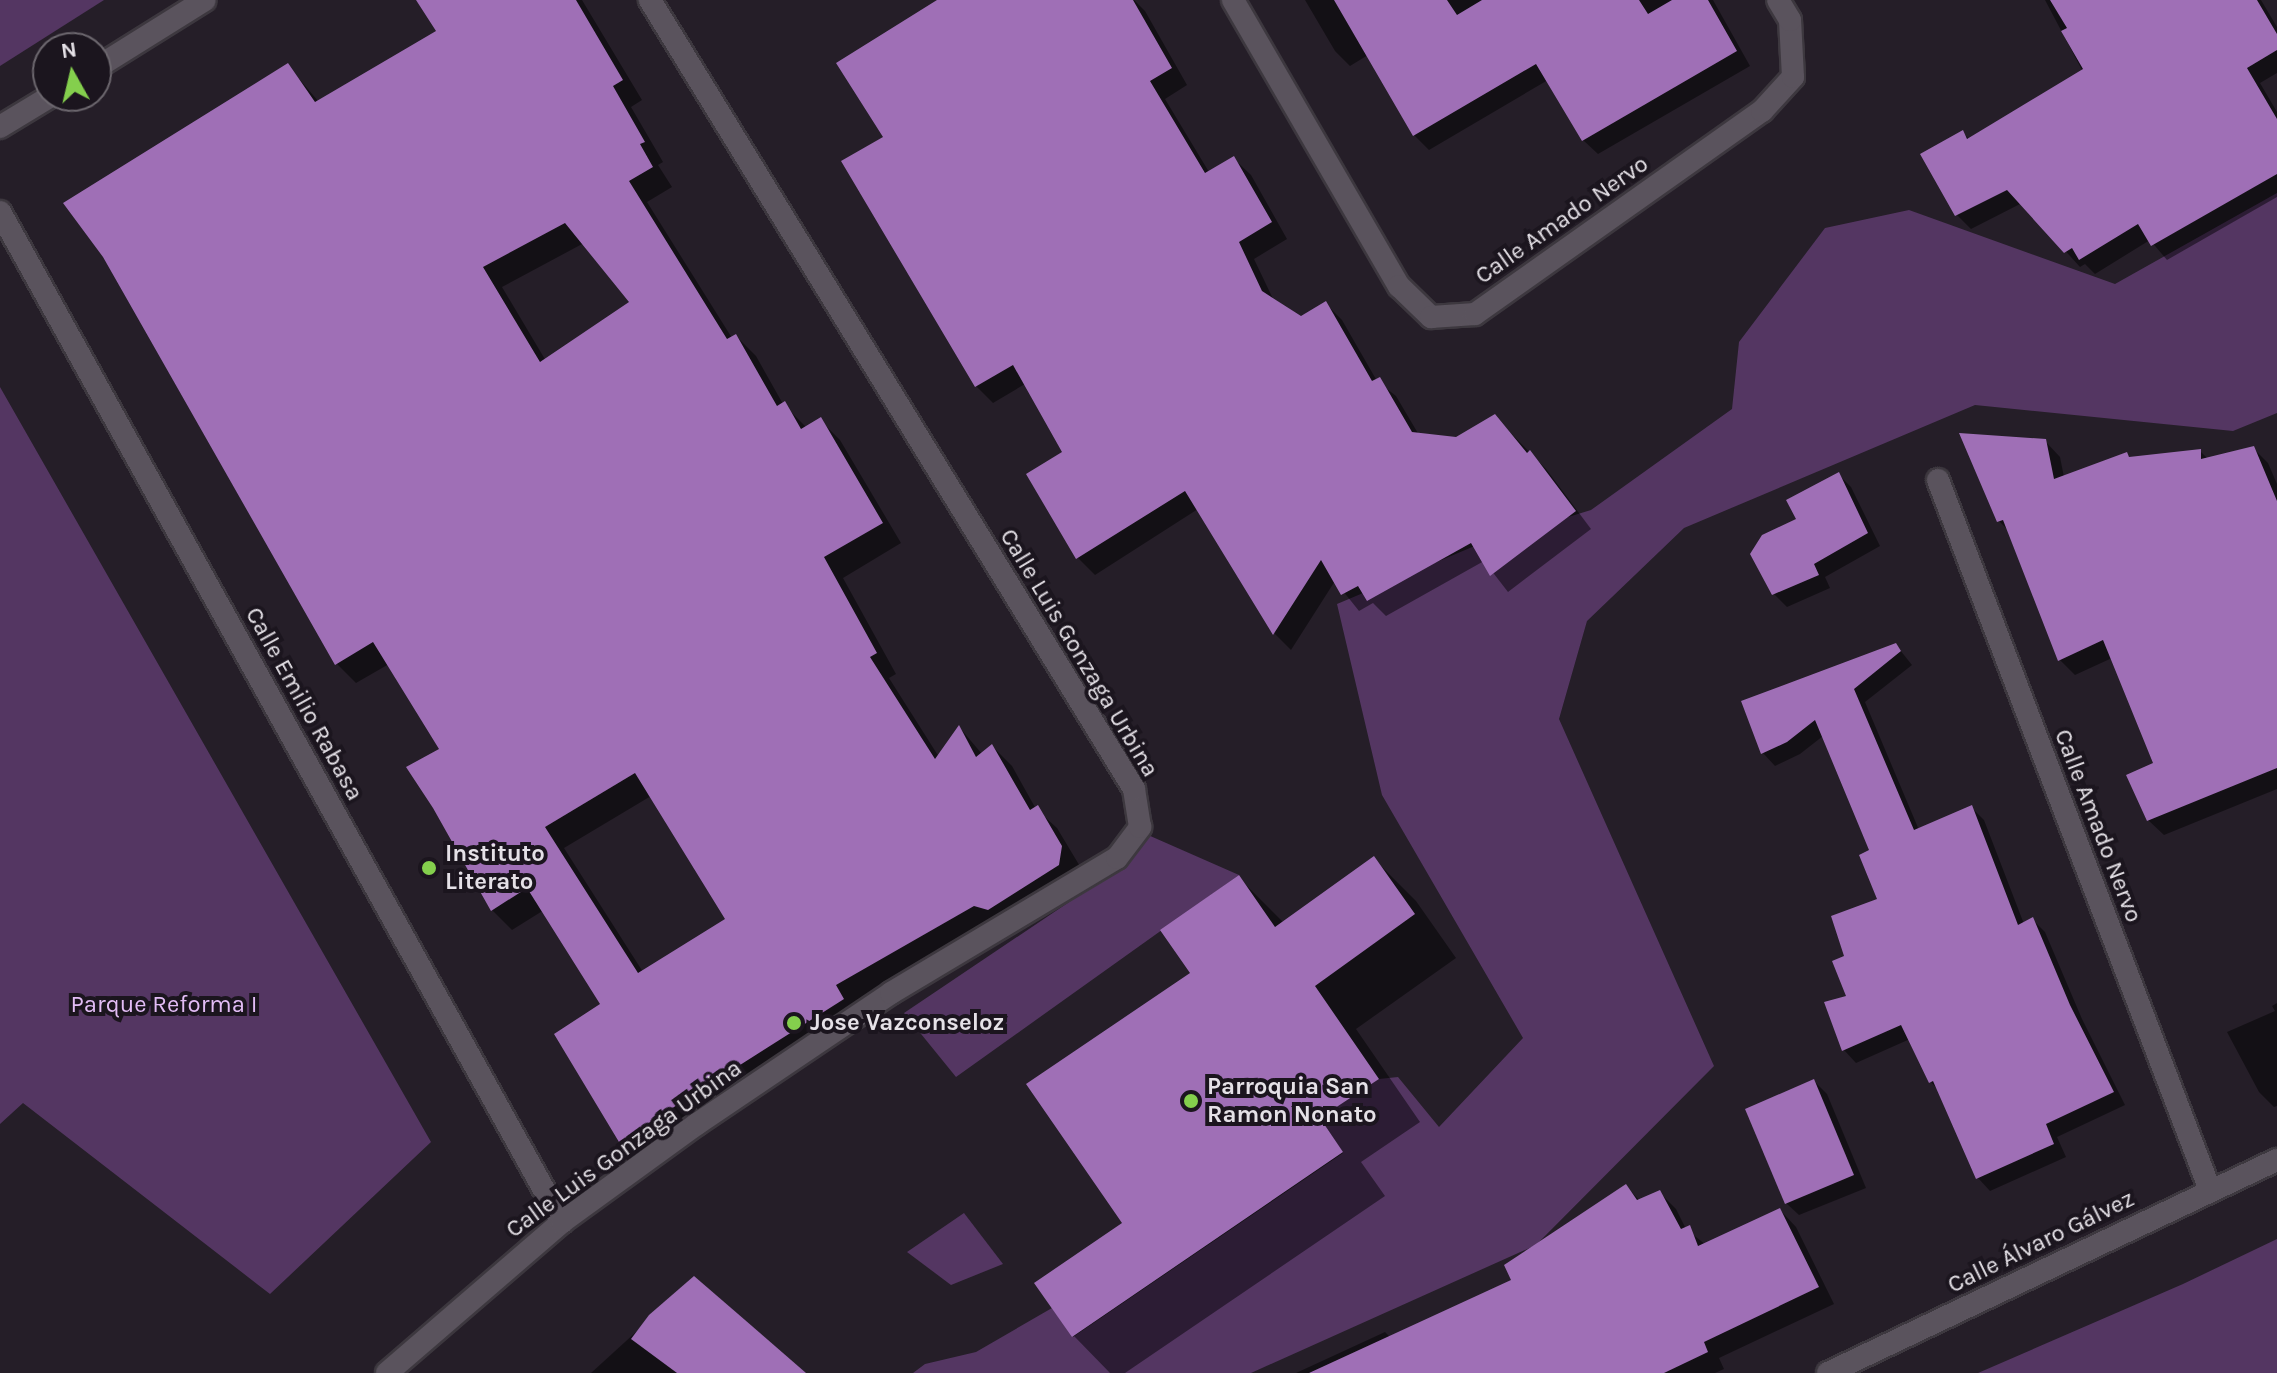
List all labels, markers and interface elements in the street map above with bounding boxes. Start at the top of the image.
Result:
north arrow [32,32,112,112]
text: N [59,36,79,64]
street label: Calle Amado Nervo [1470,150,1654,290]
street label: Calle Luis Gonzaga Urbina [993,524,1165,782]
street label: Calle Emilio Rabasa [239,602,369,806]
street label: Calle Amado Nervo [2048,725,2148,927]
place label: Instituto Literato [445,840,545,896]
marker: Instituto Literato [420,859,438,877]
park label: Parque Reforma I [71,991,257,1019]
place label: Jose Vazconseloz [810,1009,1004,1037]
marker: Jose Vazconseloz [785,1014,803,1032]
street label: Calle Luis Gonzaga Urbina [501,1054,747,1244]
place label: Parroquia San Ramon Nonato [1207,1073,1377,1129]
marker: Parroquia San Ramon Nonato [1182,1092,1200,1110]
street label: Calle Álvaro Gálvez [1943,1184,2139,1300]

